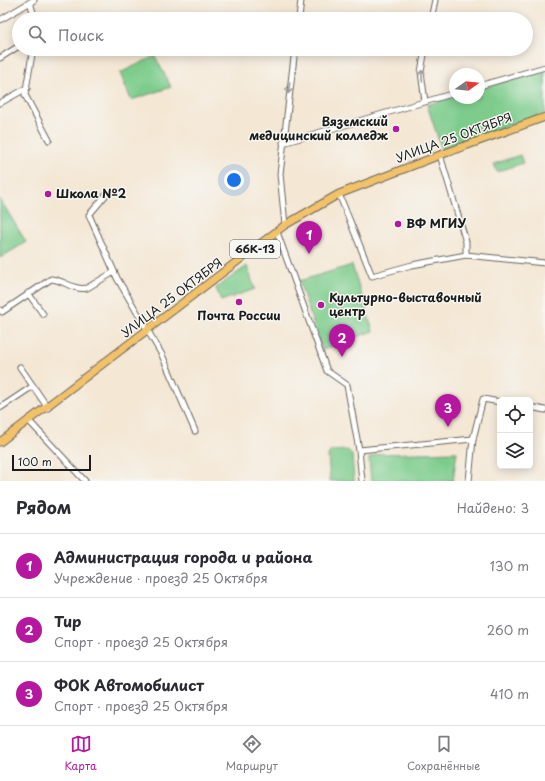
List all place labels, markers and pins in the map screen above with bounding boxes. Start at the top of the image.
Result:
place label: Вяземский медицинский колледж [249,112,389,144]
marker: Вяземский медицинский колледж [391,124,401,134]
place label: Школа №2 [56,184,127,202]
marker: Школа №2 [43,189,53,199]
place label: ВФ МГИУ [406,214,466,232]
marker: ВФ МГИУ [393,219,403,229]
pin: 1 [296,221,322,254]
place label: Культурно-выставочный центр [329,288,482,320]
marker: Почта России [234,297,244,307]
marker: Культурно-выставочный центр [316,300,326,310]
place label: Почта России [197,306,281,324]
pin: 2 [329,324,355,357]
pin: 3 [435,394,461,427]

